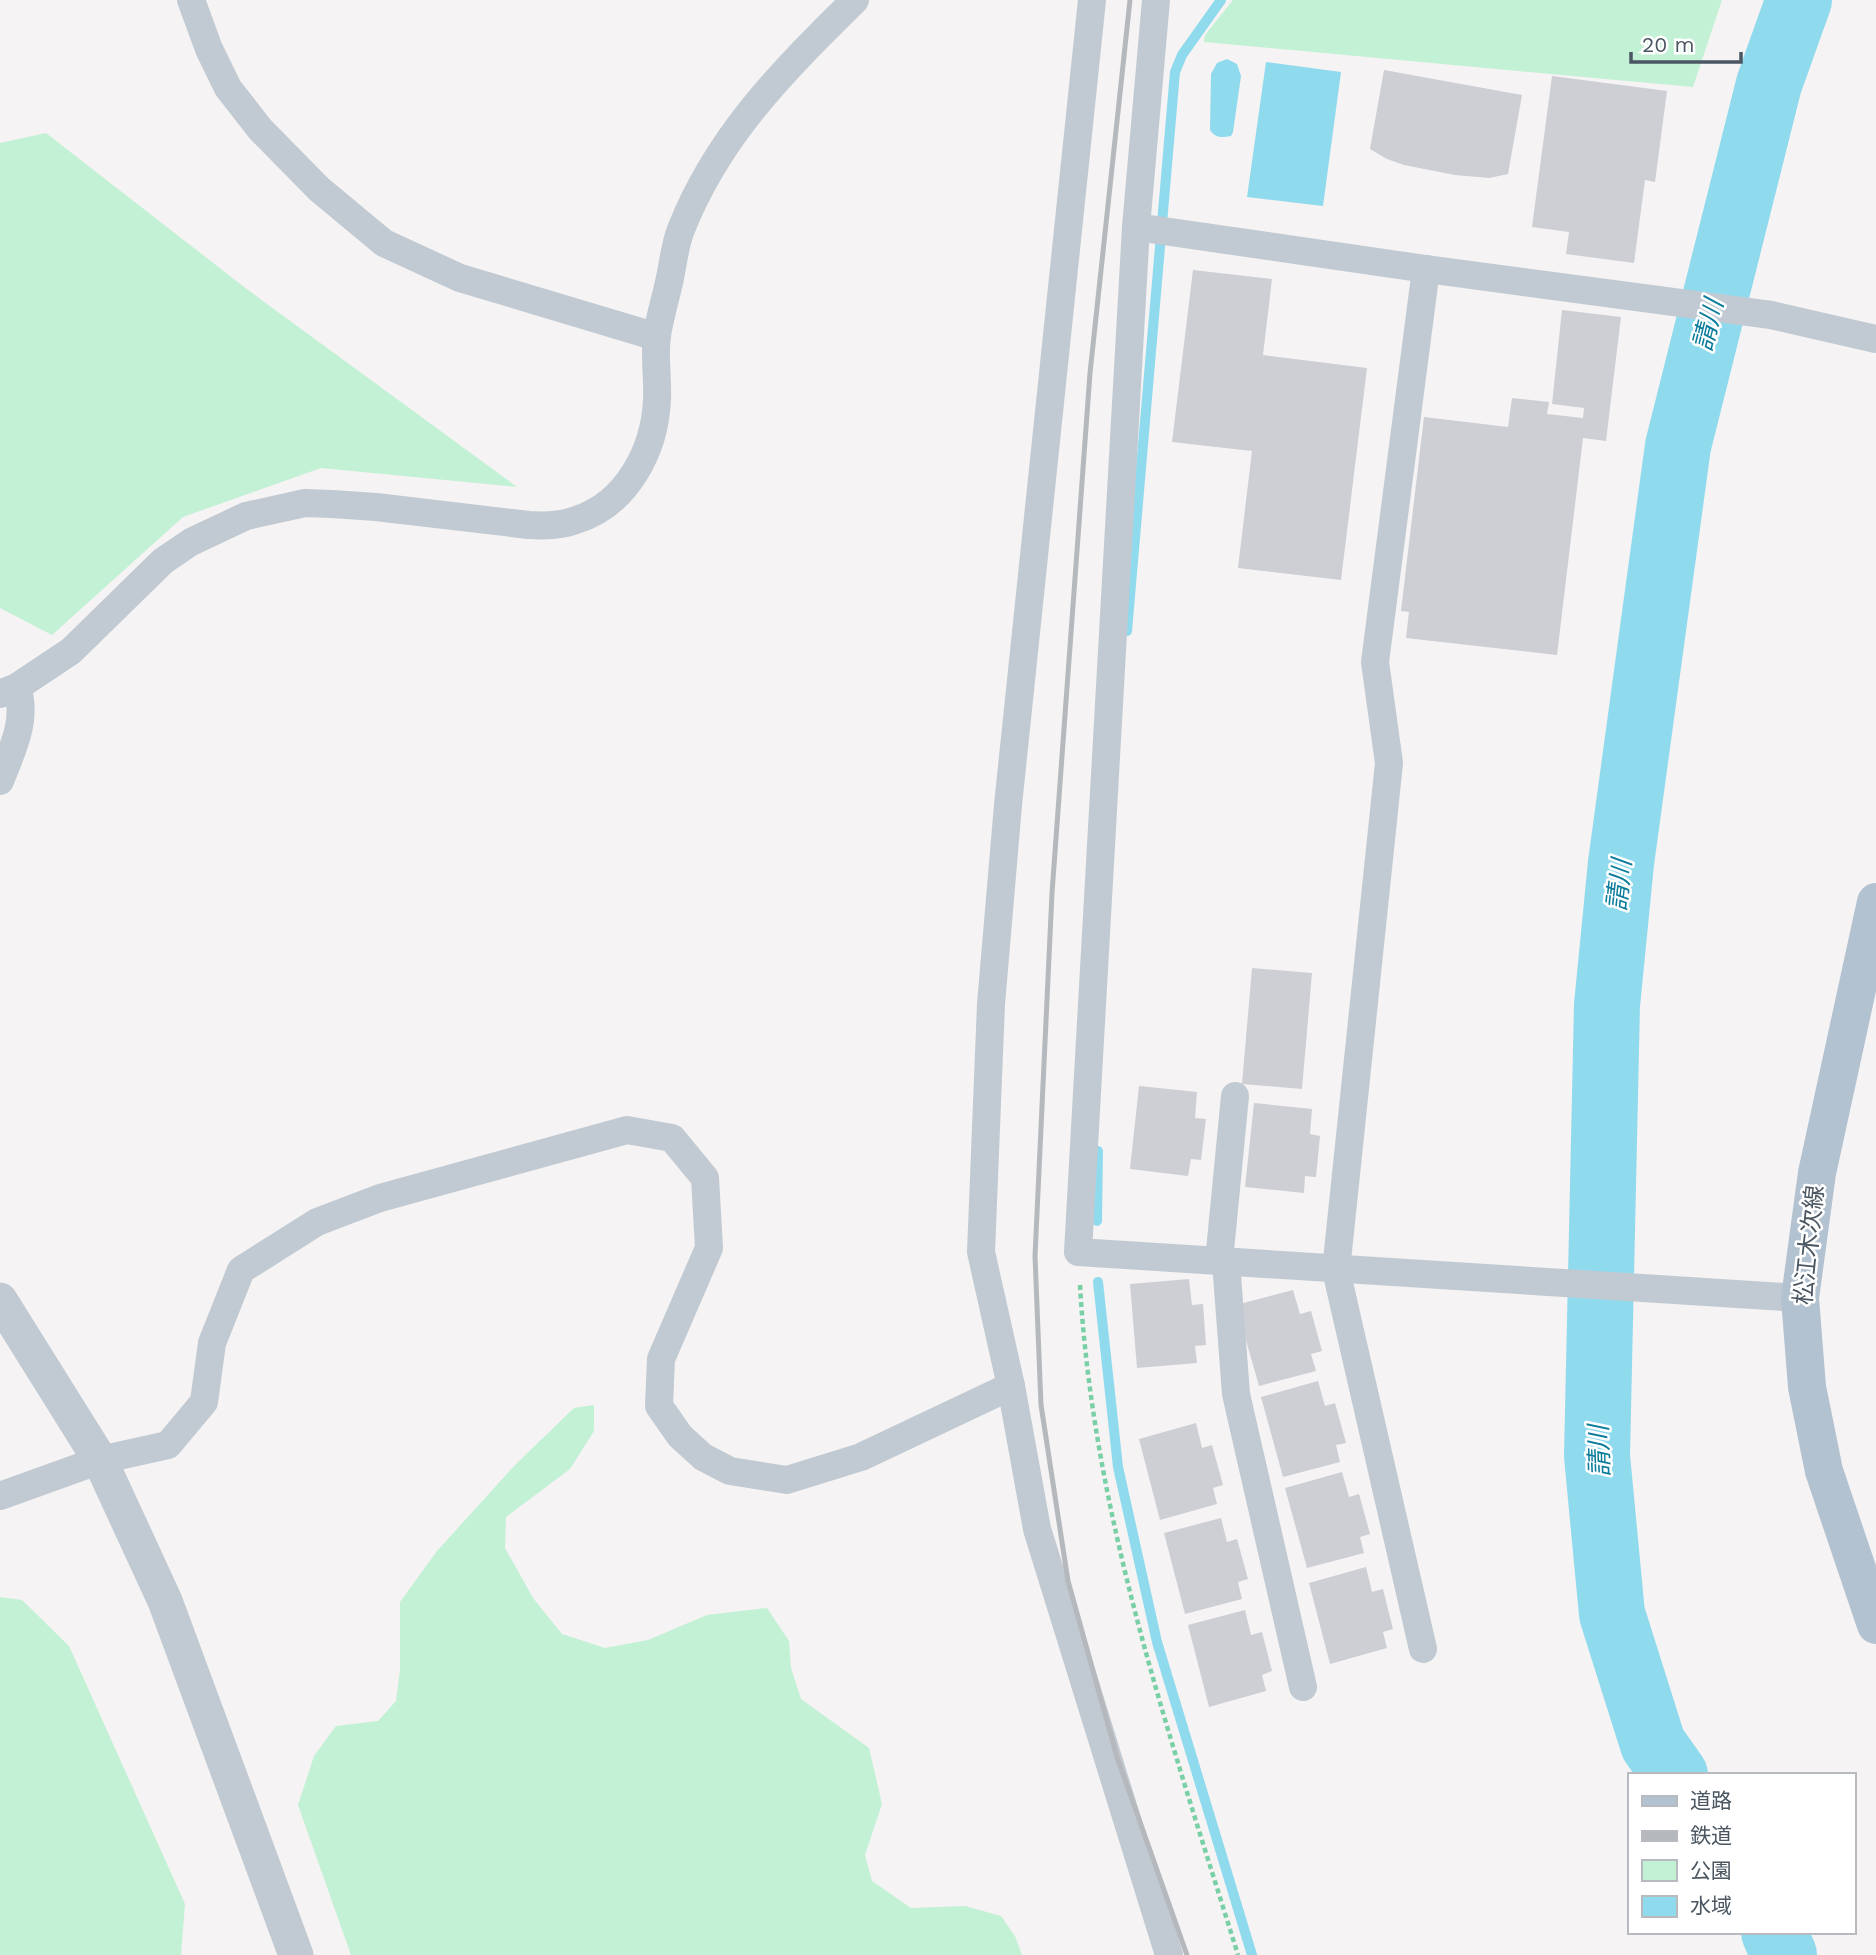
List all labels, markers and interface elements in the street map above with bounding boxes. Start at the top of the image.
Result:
scale bar [1631,21,1741,65]
text: 20 m [1642,32,1694,57]
water label: 請川 [1687,293,1730,354]
water label: 請川 [1601,855,1637,912]
street label: 松江木次線 [1789,1184,1829,1306]
water label: 請川 [1583,1422,1615,1478]
legend [1628,1773,1855,1934]
text: 道路 [1690,1788,1732,1813]
text: 鉄道 [1690,1823,1732,1848]
text: 公園 [1690,1858,1732,1883]
text: 水域 [1690,1893,1732,1918]

